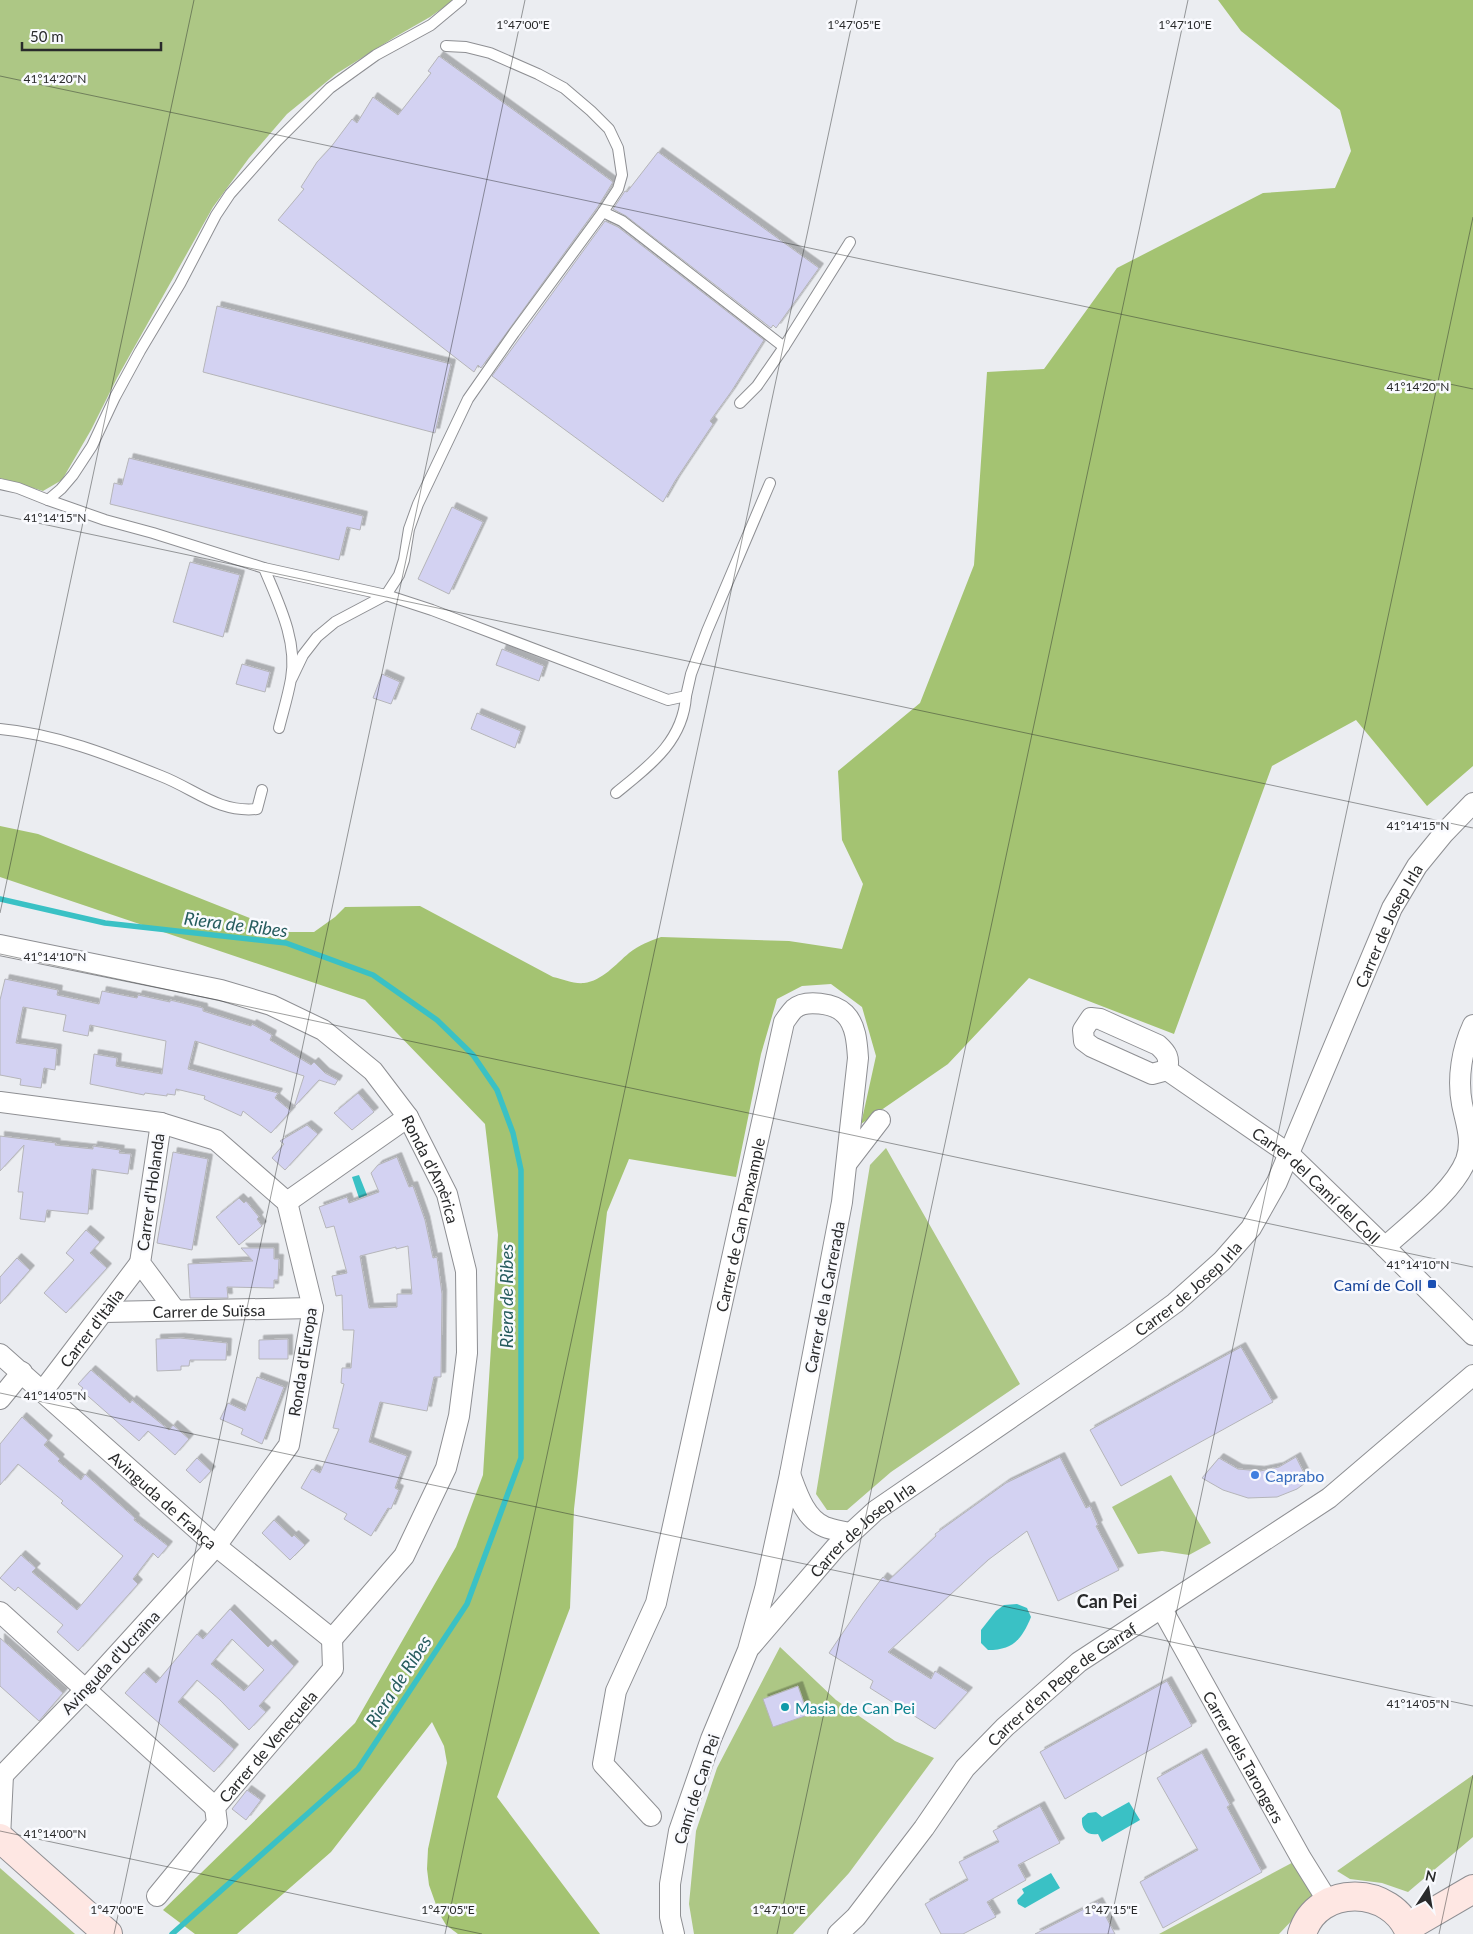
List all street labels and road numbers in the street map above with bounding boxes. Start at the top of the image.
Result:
street label: Carrer de Josep Irla [1350,860,1426,990]
street label: Ronda d'Amèrica [399,1111,463,1225]
street label: Carrer del Camí del Coll [1249,1122,1384,1247]
street label: Carrer d'Holanda [132,1132,168,1252]
street label: Carrer de Can Panxample [711,1136,768,1314]
street label: Carrer de la Carrerada [800,1219,848,1375]
street label: Carrer de Josep Irla [1131,1237,1245,1339]
street label: Carrer d'Itàlia [55,1284,127,1371]
street label: Carrer de Suïssa [152,1299,266,1321]
street label: Ronda d'Europa [284,1306,320,1418]
street label: Avinguda de França [106,1447,221,1552]
street label: Carrer de Josep Irla [805,1477,918,1581]
street label: Avinguda d'Ucraïna [57,1606,163,1718]
street label: Carrer d'en Pepe de Garraf [983,1618,1140,1749]
street label: Carrer de Veneçuela [214,1686,320,1806]
street label: Carrer dels Tarongers [1200,1687,1289,1826]
street label: Camí de Can Pei [669,1732,723,1846]

